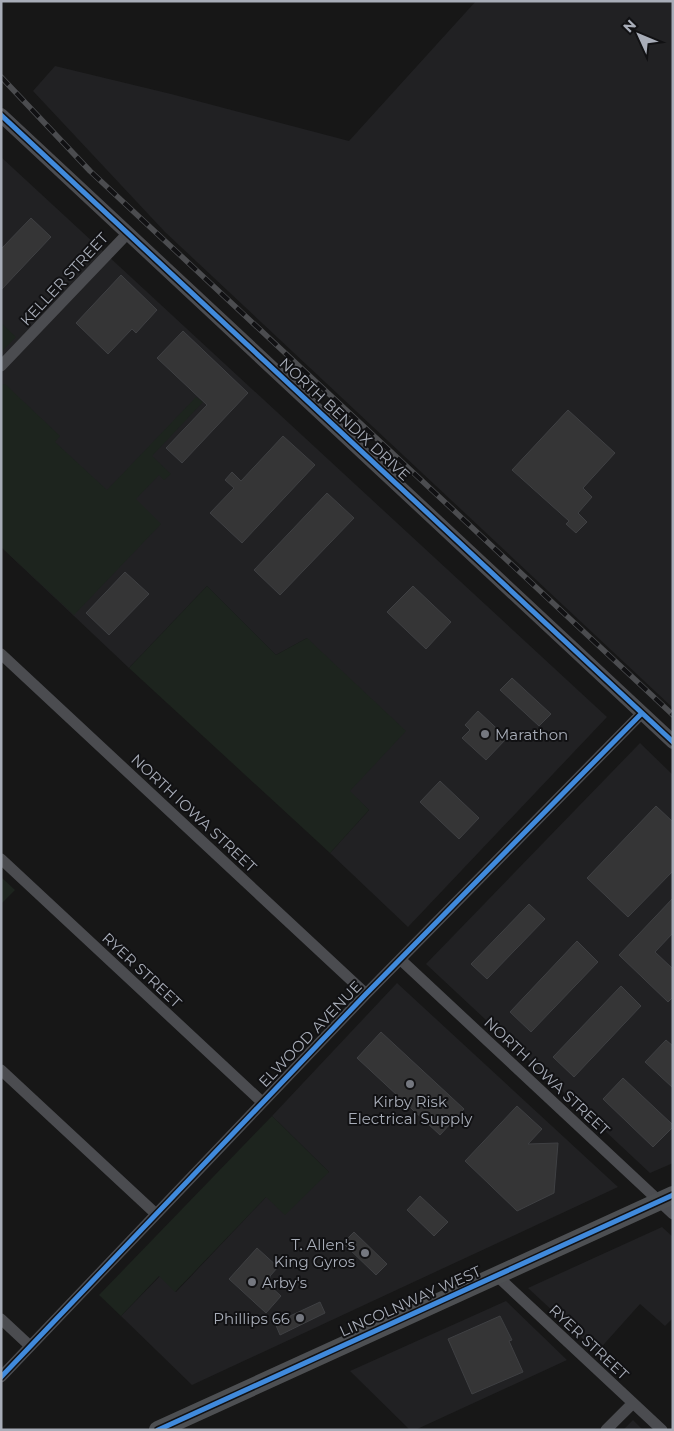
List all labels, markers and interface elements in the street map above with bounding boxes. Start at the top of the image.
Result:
north arrow [614,10,664,60]
text: N [619,16,640,36]
street label: KELLER STREET [16,228,112,330]
street label: NORTH BENDIX DRIVE [276,353,414,485]
place label: Marathon [495,725,568,744]
marker: Marathon [479,728,491,740]
street label: NORTH IOWA STREET [127,750,261,876]
street label: RYER STREET [98,928,186,1012]
street label: ELWOOD AVENUE [254,977,366,1091]
street label: NORTH IOWA STREET [480,1013,614,1139]
marker: Kirby Risk Electrical Supply [404,1078,416,1090]
place label: Kirby Risk Electrical Supply [348,1092,473,1128]
place label: T. Allen's King Gyros [274,1235,355,1271]
marker: T. Allen's King Gyros [359,1247,371,1259]
street label: LINCOLNWAY WEST [336,1261,484,1341]
place label: Arby's [262,1273,307,1292]
marker: Arby's [246,1276,258,1288]
street label: RYER STREET [545,1300,633,1384]
place label: Phillips 66 [213,1309,290,1328]
marker: Phillips 66 [294,1312,306,1324]

